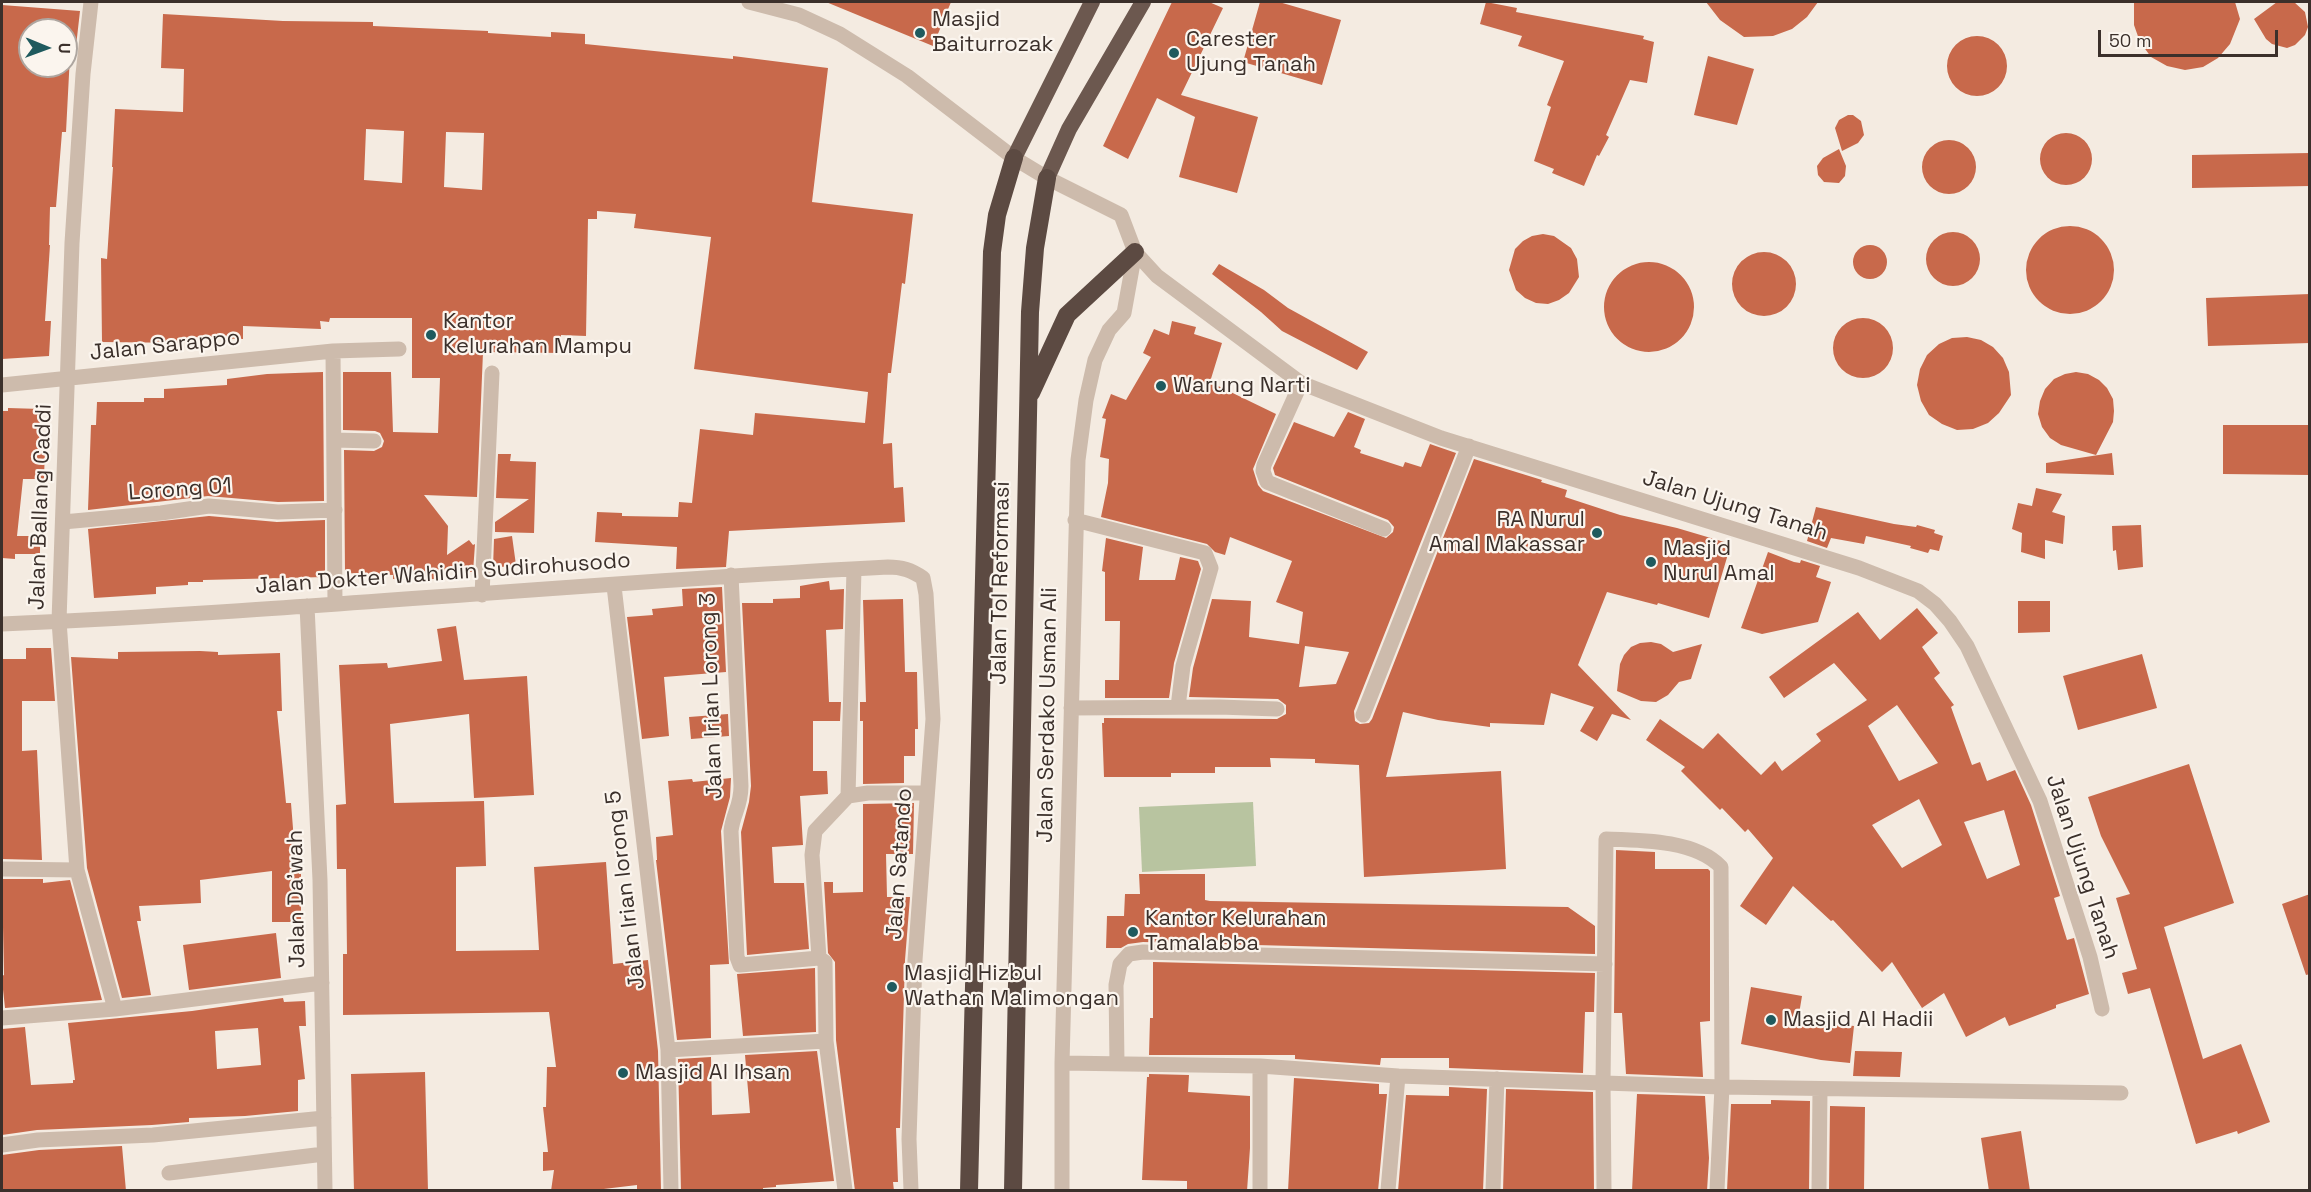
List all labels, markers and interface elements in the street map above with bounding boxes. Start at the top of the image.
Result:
place label: Masjid Baiturrozak [932,7,1053,58]
north arrow [18,18,78,78]
scale bar [2101,18,2281,56]
marker: Masjid Baiturrozak [913,26,927,40]
place label: Carester Ujung Tanah [1186,27,1316,78]
text: 50 m [2109,29,2151,52]
text: U [54,43,75,54]
marker: Carester Ujung Tanah [1167,46,1181,60]
place label: Kantor Kelurahan Mampu [443,309,632,360]
street label: Jalan Sarappo [89,325,241,367]
marker: Kantor Kelurahan Mampu [424,328,438,342]
place label: Warung Narti [1173,373,1311,399]
marker: Warung Narti [1154,379,1168,393]
street label: Jalan Ballang Caddi [24,403,58,611]
street label: Jalan Ujung Tanah [1639,465,1831,547]
street label: Lorong 01 [127,473,233,507]
street label: Jalan Tol Reformasi [986,481,1016,685]
place label: RA Nurul Amal Makassar [1429,507,1585,558]
marker: RA Nurul Amal Makassar [1590,526,1604,540]
place label: Masjid Nurul Amal [1663,536,1775,588]
street label: Jalan Dokter Wahidin Sudirohusodo [255,548,631,600]
marker: Masjid Nurul Amal [1644,555,1658,569]
street label: Jalan Serdako Usman Ali [1033,587,1063,843]
street label: Jalan Irian Lorong 3 [695,592,729,800]
street label: Jalan Ujung Tanah [2040,771,2124,963]
street label: Jalan Satando [882,787,918,941]
street label: Jalan Irian lorong 5 [601,789,651,991]
street label: Jalan Da'wah [283,830,311,968]
place label: Kantor Kelurahan Tamalabba [1145,906,1327,957]
marker: Kantor Kelurahan Tamalabba [1126,925,1140,939]
place label: Masjid Hizbul Wathan Malimongan [904,961,1119,1012]
marker: Masjid Hizbul Wathan Malimongan [885,980,899,994]
place label: Masjid Al Hadii [1783,1007,1933,1033]
marker: Masjid Al Hadii [1764,1013,1778,1027]
place label: Masjid Al Ihsan [635,1060,790,1086]
marker: Masjid Al Ihsan [616,1066,630,1080]

